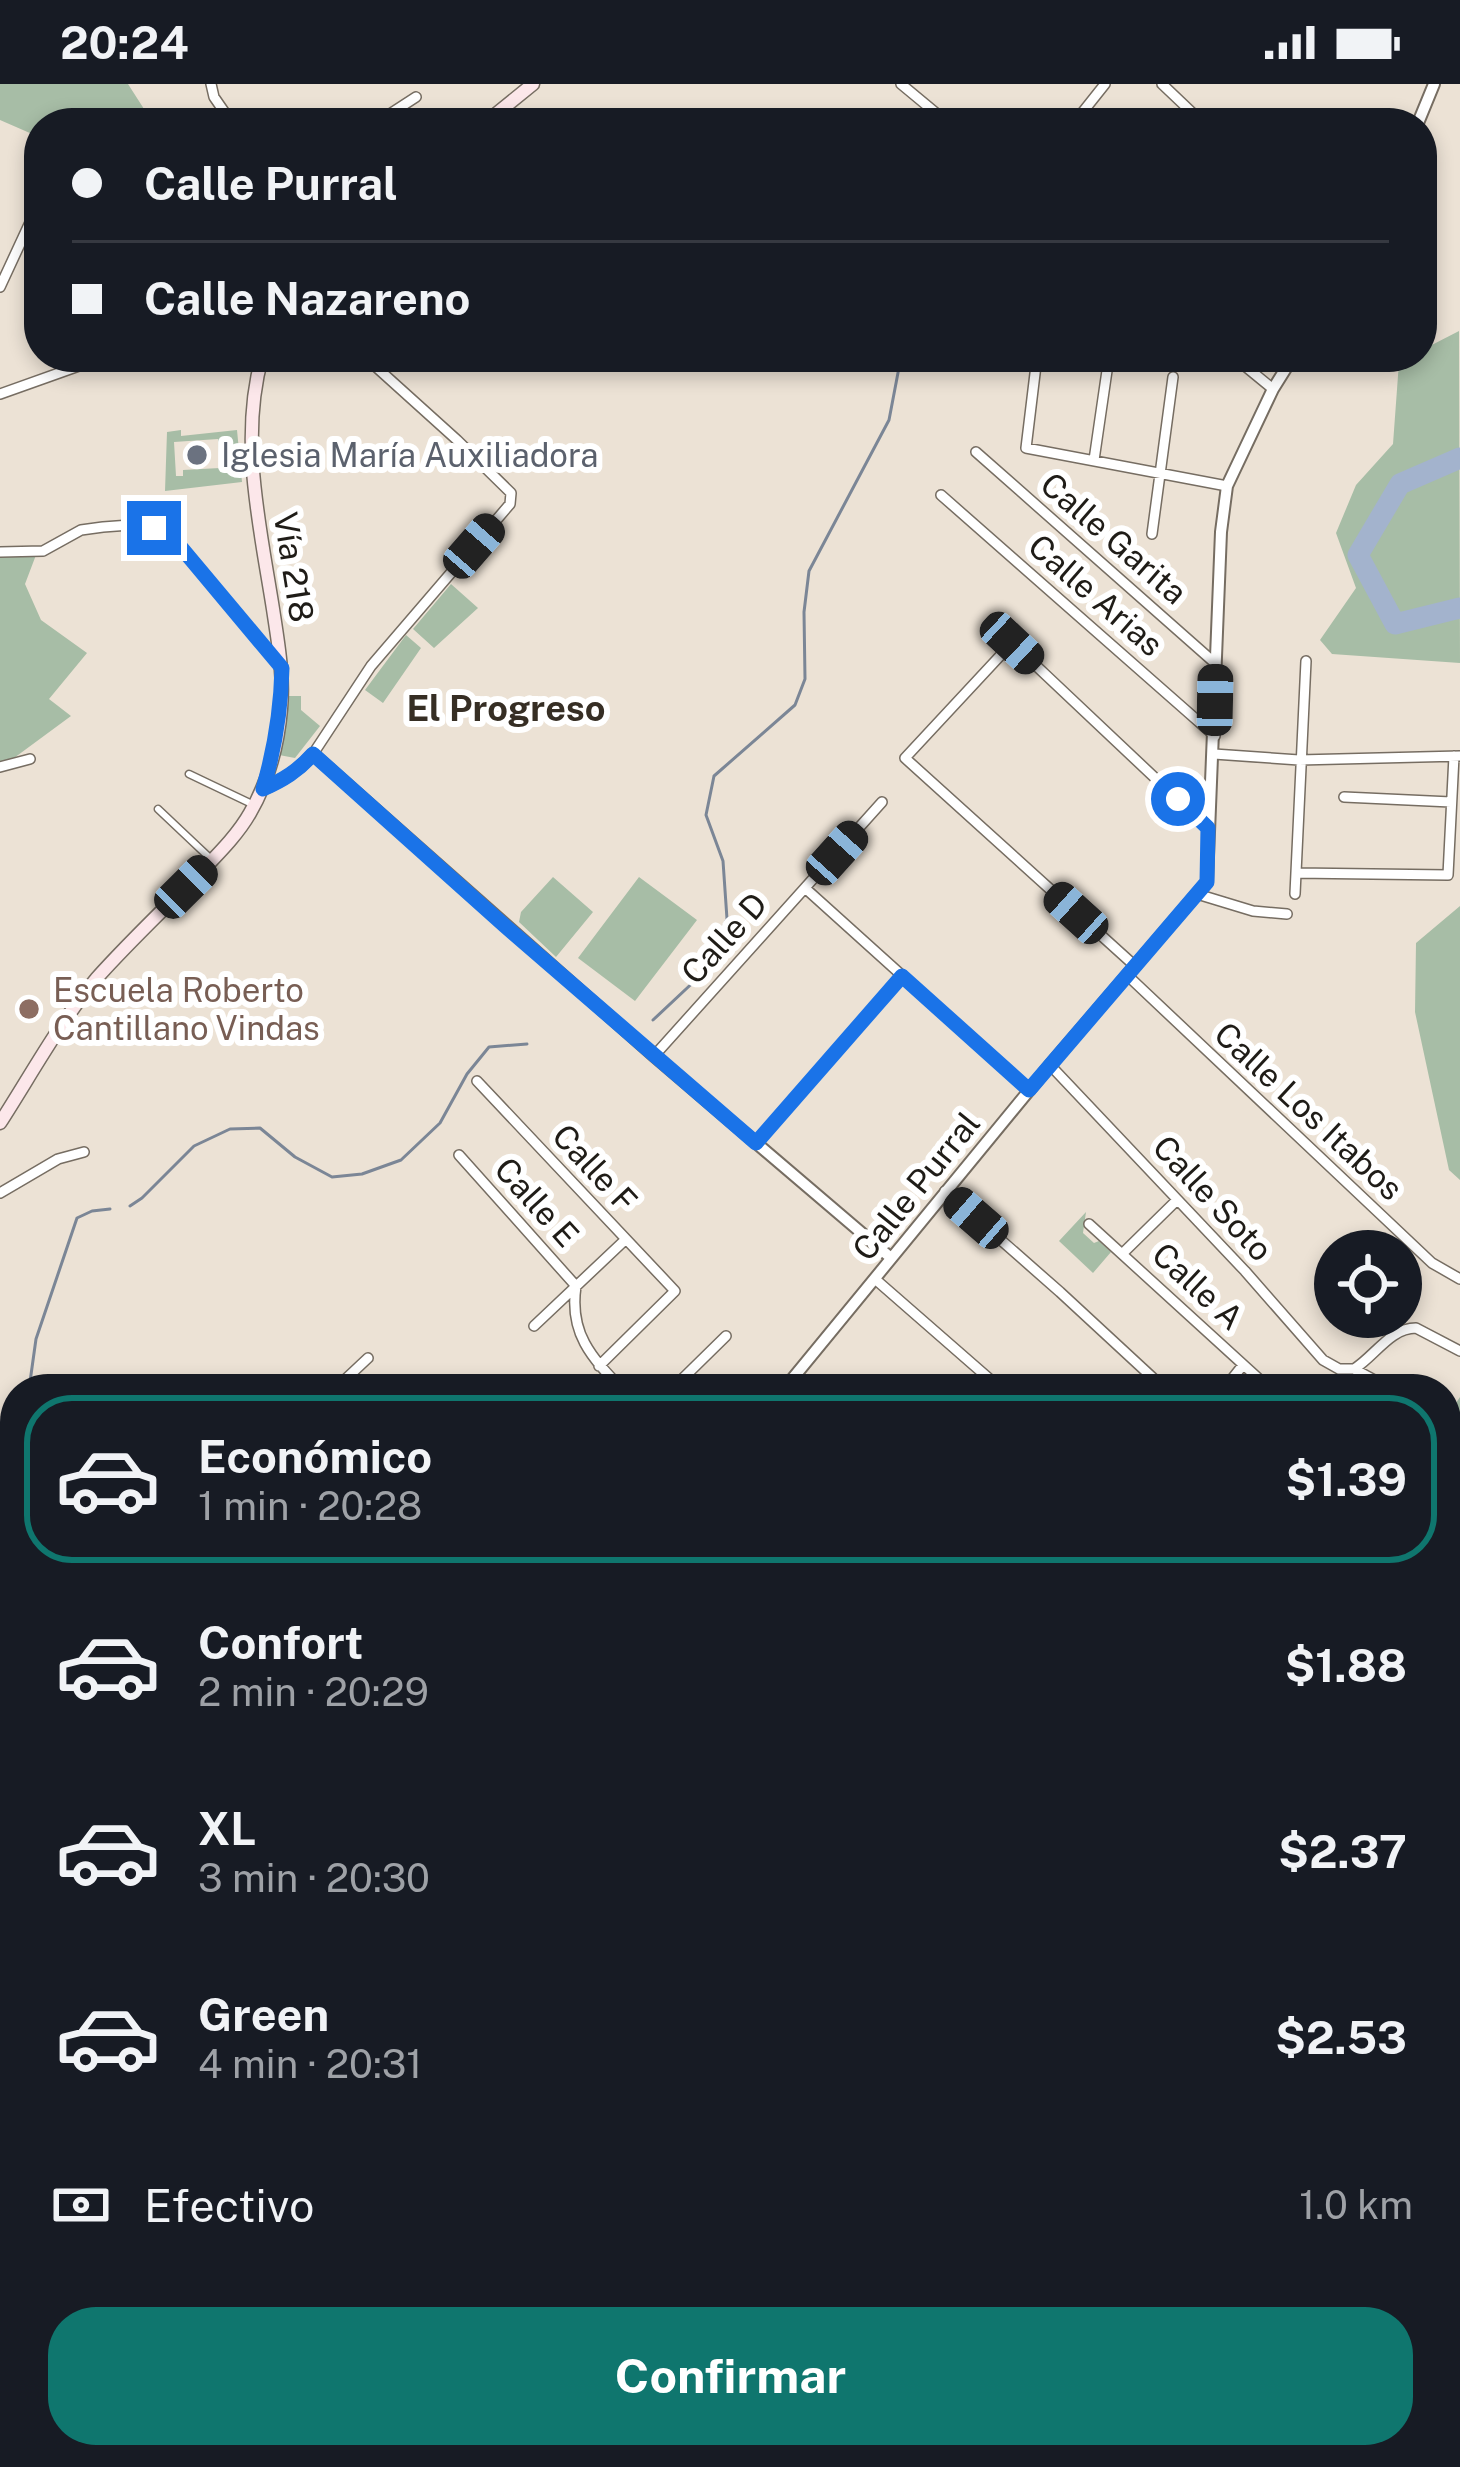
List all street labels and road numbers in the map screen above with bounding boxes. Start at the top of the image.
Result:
street label: Calle Garita [1033,464,1195,612]
street label: Vía 218 [267,509,321,625]
street label: Calle Arias [1021,526,1171,664]
street label: Calle D [673,885,775,991]
street label: Calle Los Itabos [1207,1014,1411,1208]
street label: Calle Purral [845,1104,987,1268]
street label: Calle F [545,1116,645,1220]
street label: Calle Soto [1146,1128,1280,1268]
street label: Calle E [487,1150,587,1254]
street label: Calle A [1145,1235,1251,1337]

